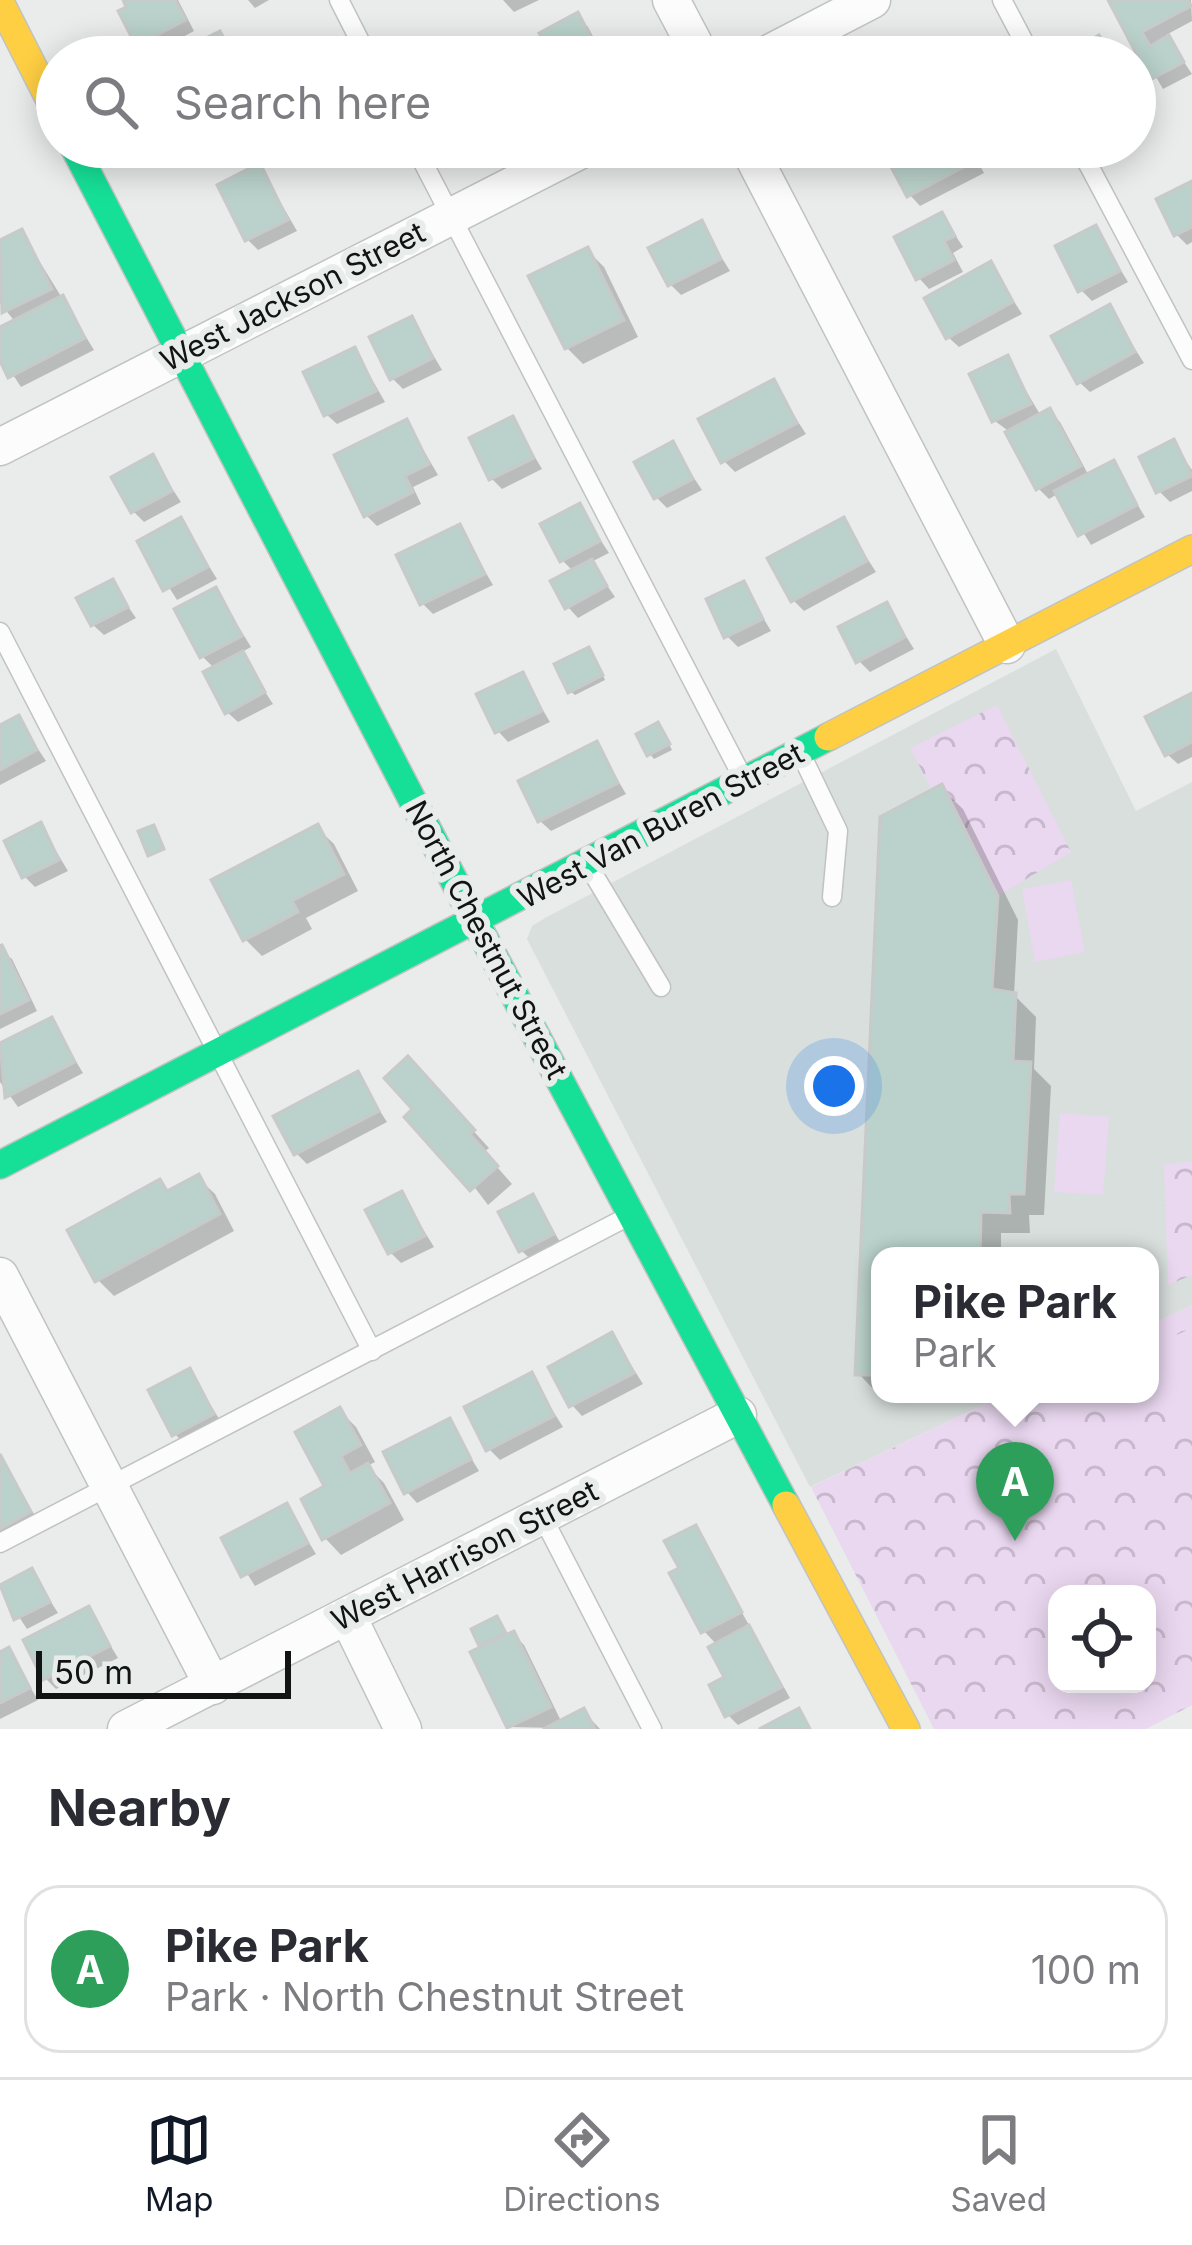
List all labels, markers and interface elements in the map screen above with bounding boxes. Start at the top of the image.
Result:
search box [36,36,1156,168]
icon: search [78,69,144,135]
text: Search here [174,75,431,130]
street label: West Jackson Street [154,214,431,378]
street label: West Van Buren Street [512,734,810,916]
street label: North Chestnut Street [398,794,576,1085]
your location [804,1056,864,1116]
popup [871,1247,1159,1403]
text: Pike Park [913,1274,1117,1329]
text: Park [913,1329,997,1376]
pin: A [976,1442,1054,1541]
street label: West Harrison Street [325,1472,604,1638]
map controls [1048,1585,1156,1693]
button: locate [1048,1585,1156,1693]
scale bar [36,1645,291,1698]
text: 50 m [54,1652,133,1692]
text: Nearby [48,1777,231,1838]
text: Pike Park [165,1918,369,1973]
text: A [75,1946,105,1993]
text: 100 m [1031,1946,1141,1993]
text: Park · North Chestnut Street [165,1973,684,2020]
tab: Map [145,2107,213,2219]
tab: Directions [503,2107,661,2219]
tab: Saved [950,2107,1047,2219]

